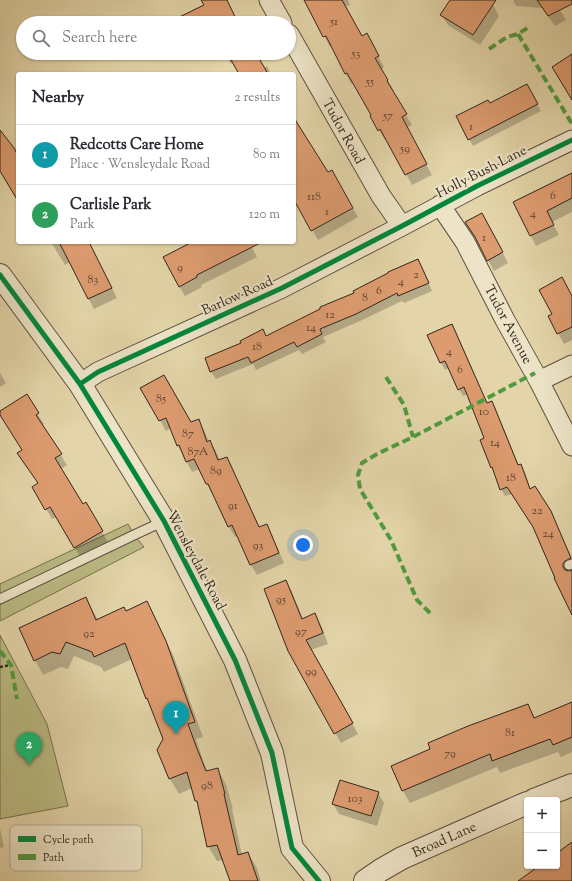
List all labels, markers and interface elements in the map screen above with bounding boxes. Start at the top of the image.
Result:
house number: 51 [329,13,338,31]
search box [16,16,296,60]
icon: search [30,27,52,49]
text: Search here [62,28,137,49]
house number: 53 [351,45,361,63]
house number: 55 [365,73,374,91]
text: Nearby [32,86,84,110]
text: 2 results [235,89,280,107]
street label: Tudor Road [316,96,368,168]
house number: 57 [382,107,393,125]
house number: 1 [469,118,473,136]
text: Redcotts Care Home [70,135,204,156]
house number: 59 [399,140,410,158]
street label: Holly Bush Lane [433,141,531,204]
text: 1 [43,146,47,164]
text: 80 m [253,146,280,164]
text: Place · Wensleydale Road [70,156,210,174]
house number: 6 [550,187,556,205]
house number: 118 [307,188,321,206]
text: Carlisle Park [70,195,151,216]
house number: 1 [325,203,329,221]
house number: 4 [530,205,536,223]
text: 2 [42,206,48,224]
text: 120 m [249,206,280,224]
text: Park [70,216,95,234]
house number: 1 [482,229,486,247]
house number: 9 [177,259,183,277]
house number: 2 [413,266,419,284]
house number: 83 [88,271,99,289]
street label: Barlow Road [199,272,277,321]
house number: 4 [398,273,404,291]
house number: 6 [376,282,382,300]
street label: Tudor Avenue [478,282,537,368]
house number: 8 [362,289,368,307]
house number: 12 [325,306,335,324]
house number: 14 [306,319,316,337]
house number: 18 [252,338,262,356]
house number: 4 [446,343,452,361]
house number: 6 [457,361,463,379]
house number: 85 [156,390,166,408]
house number: 10 [479,403,489,421]
house number: 87 [182,425,194,443]
house number: 14 [490,434,500,452]
house number: 87A [188,443,209,461]
house number: 89 [210,462,222,480]
house number: 18 [506,469,516,487]
house number: 91 [228,497,238,515]
house number: 22 [531,502,543,520]
street label: Wensleydale Road [160,508,230,614]
house number: 24 [542,525,554,543]
your location [293,535,313,555]
house number: 93 [253,537,263,555]
house number: 95 [276,591,286,609]
house number: 97 [295,623,307,641]
house number: 92 [83,625,95,643]
house number: 99 [305,663,317,681]
pin: 1 [163,701,189,734]
house number: 81 [505,724,515,742]
pin: 2 [16,732,42,765]
house number: 79 [444,745,456,763]
house number: 98 [201,777,213,795]
house number: 103 [347,790,363,808]
map controls [524,797,560,869]
button: + [524,797,560,833]
street label: Broad Lane [409,818,480,864]
legend [10,825,142,871]
text: Cycle path [43,832,94,848]
button: − [524,833,560,869]
text: Path [43,850,65,866]

